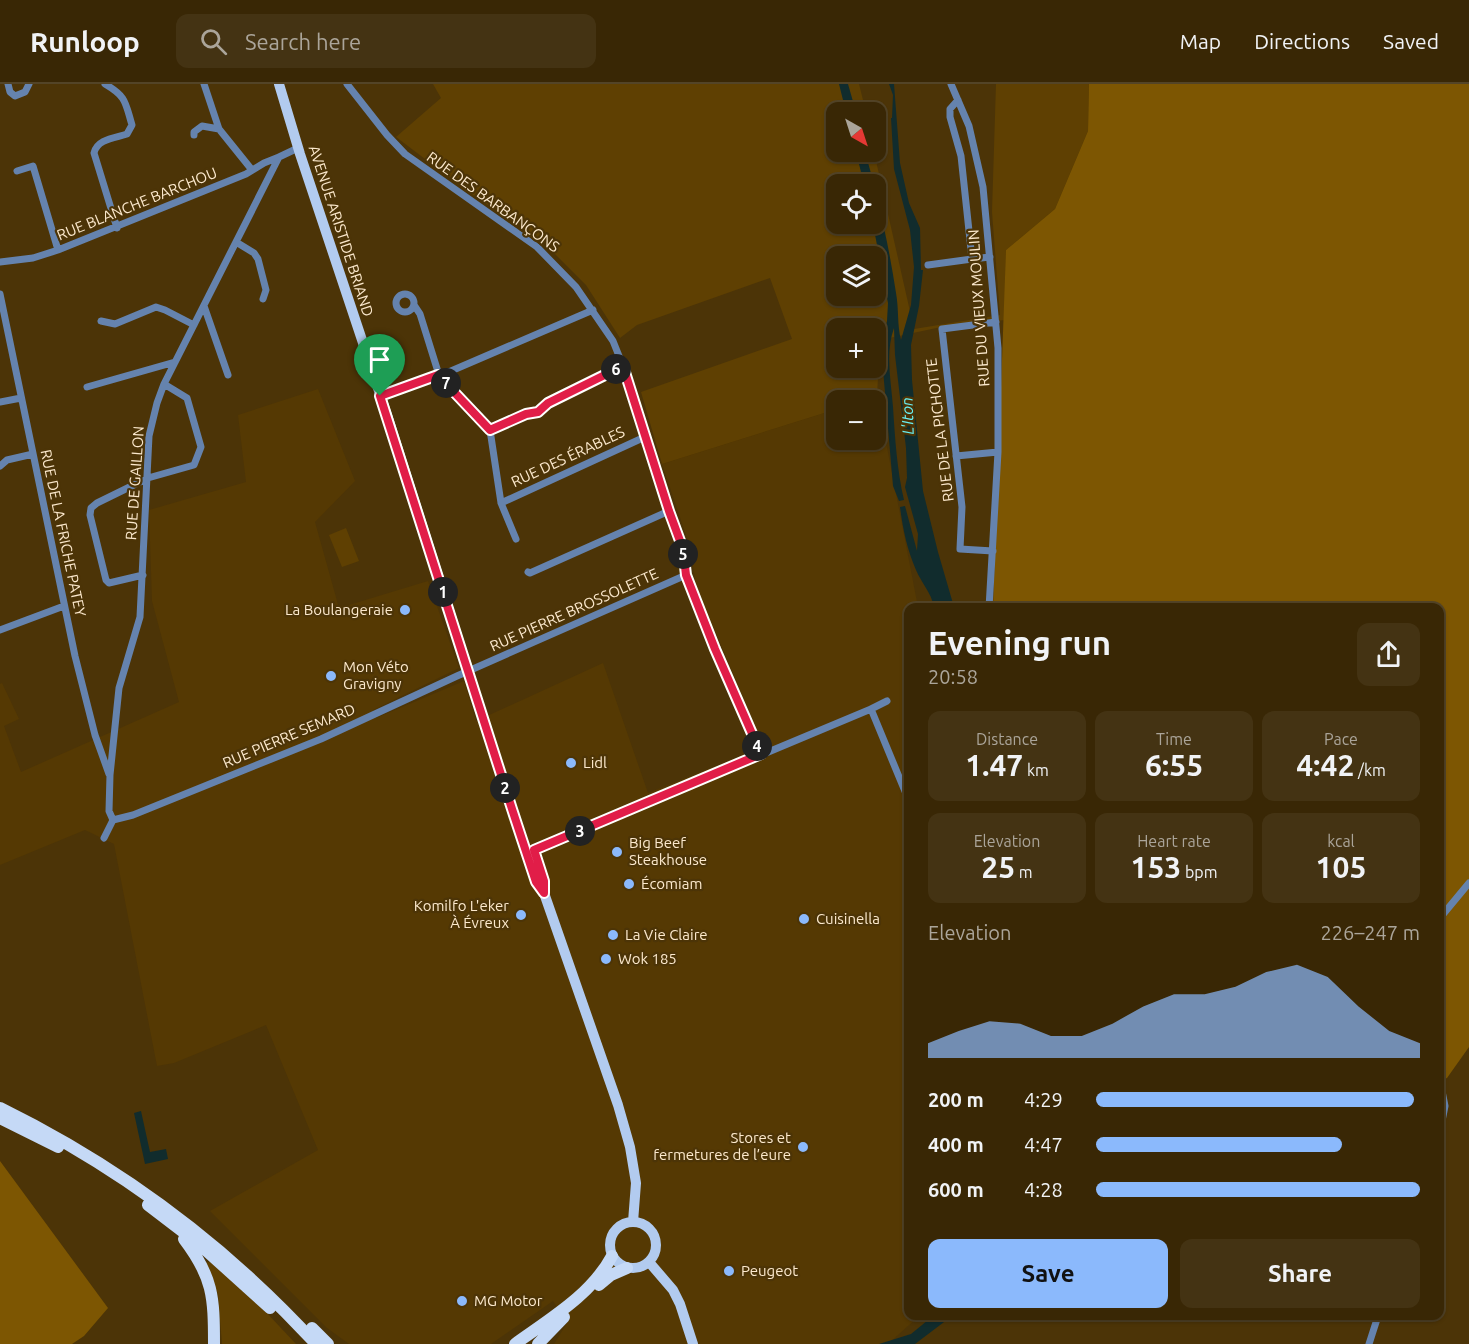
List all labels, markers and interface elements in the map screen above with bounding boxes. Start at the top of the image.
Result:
search box [176,14,596,68]
icon: search [197,25,230,58]
text: Runloop [30,26,140,57]
text: Search here [245,29,361,54]
text: Map [1180,29,1221,53]
text: Directions [1254,29,1350,53]
text: Saved [1383,29,1439,53]
north arrow [826,102,886,162]
map controls [826,102,886,450]
street label: AVENUE ARISTIDE BRIAND [306,143,377,319]
street label: RUE DES BARBANÇONS [424,148,563,255]
street label: RUE BLANCHE BARCHOU [54,164,219,243]
button: locate [826,174,886,234]
street label: RUE DU VIEUX MOULIN [965,229,992,387]
button: layers [826,246,886,306]
button: + [826,318,886,378]
pin [354,334,405,396]
icon: arrive [363,343,396,376]
pin: 6 [601,354,631,384]
street label: RUE DE LA PICHOTTE [922,357,957,503]
text: 6 [611,360,621,378]
pin: 7 [431,368,461,398]
text: 7 [441,374,451,392]
button: − [826,390,886,450]
water label: L'Iton [897,397,917,435]
street label: RUE DES ÉRABLES [508,423,627,490]
street label: RUE DE GAILLON [122,425,147,541]
street label: RUE DE LA FRICHE PATEY [37,448,90,618]
pin: 5 [668,539,698,569]
text: 5 [678,545,688,563]
street label: RUE PIERRE BROSSOLETTE [487,565,661,654]
pin: 1 [428,577,458,607]
text: 1 [438,583,448,601]
place label: La Boulangeraie [285,601,393,618]
marker: La Boulangeraie [398,603,412,617]
button: share [1357,623,1420,686]
text: Evening run [928,624,1111,661]
place label: Mon Véto Gravigny [343,658,409,692]
text: 20:58 [928,665,978,688]
marker: Mon Véto Gravigny [324,669,338,683]
street label: RUE PIERRE SEMARD [220,700,358,771]
text: Distance [976,730,1038,748]
text: Time [1156,730,1192,748]
text: Pace [1324,730,1358,748]
pin: 4 [742,731,772,761]
text: 4 [752,737,762,755]
text: 1.47 [965,748,1023,782]
text: 6:55 [1145,748,1203,782]
text: 4:42 [1296,748,1354,782]
place label: Lidl [583,754,607,771]
marker: Lidl [564,756,578,770]
text: km [1023,761,1049,779]
text: /km [1354,761,1386,779]
pin: 2 [490,773,520,803]
text: 2 [500,779,510,797]
pin: 3 [565,816,595,846]
text: 3 [575,822,585,840]
text: Elevation [974,832,1040,850]
text: Heart rate [1137,832,1211,850]
text: kcal [1327,832,1355,850]
place label: Big Beef Steakhouse [629,834,707,868]
marker: Big Beef Steakhouse [610,845,624,859]
text: 25 [981,850,1015,884]
text: 153 [1131,850,1181,884]
text: 105 [1316,850,1366,884]
text: m [1015,863,1033,881]
text: bpm [1181,863,1217,881]
place label: Écomiam [641,875,702,892]
marker: Écomiam [622,877,636,891]
place label: Komilfo L'eker À Évreux [414,897,509,931]
marker: Komilfo L'eker À Évreux [514,908,528,922]
place label: Cuisinella [816,910,880,927]
marker: Cuisinella [797,912,811,926]
text: Elevation [928,921,1011,944]
text: 226–247 m [1321,921,1420,944]
place label: La Vie Claire [625,926,708,943]
marker: La Vie Claire [606,928,620,942]
place label: Wok 185 [618,950,677,967]
marker: Wok 185 [599,952,613,966]
text: 200 m [928,1088,984,1111]
text: 4:29 [1024,1088,1063,1111]
place label: Stores et fermetures de l’eure [653,1129,791,1163]
text: 400 m [928,1133,984,1156]
text: 4:47 [1024,1133,1063,1156]
marker: Stores et fermetures de l’eure [796,1140,810,1154]
text: 600 m [928,1178,984,1201]
text: 4:28 [1024,1178,1063,1201]
button: Save [928,1239,1168,1308]
button: Share [1180,1239,1420,1308]
place label: Peugeot [741,1262,798,1279]
marker: Peugeot [722,1264,736,1278]
place label: MG Motor [474,1292,543,1309]
marker: MG Motor [455,1294,469,1308]

